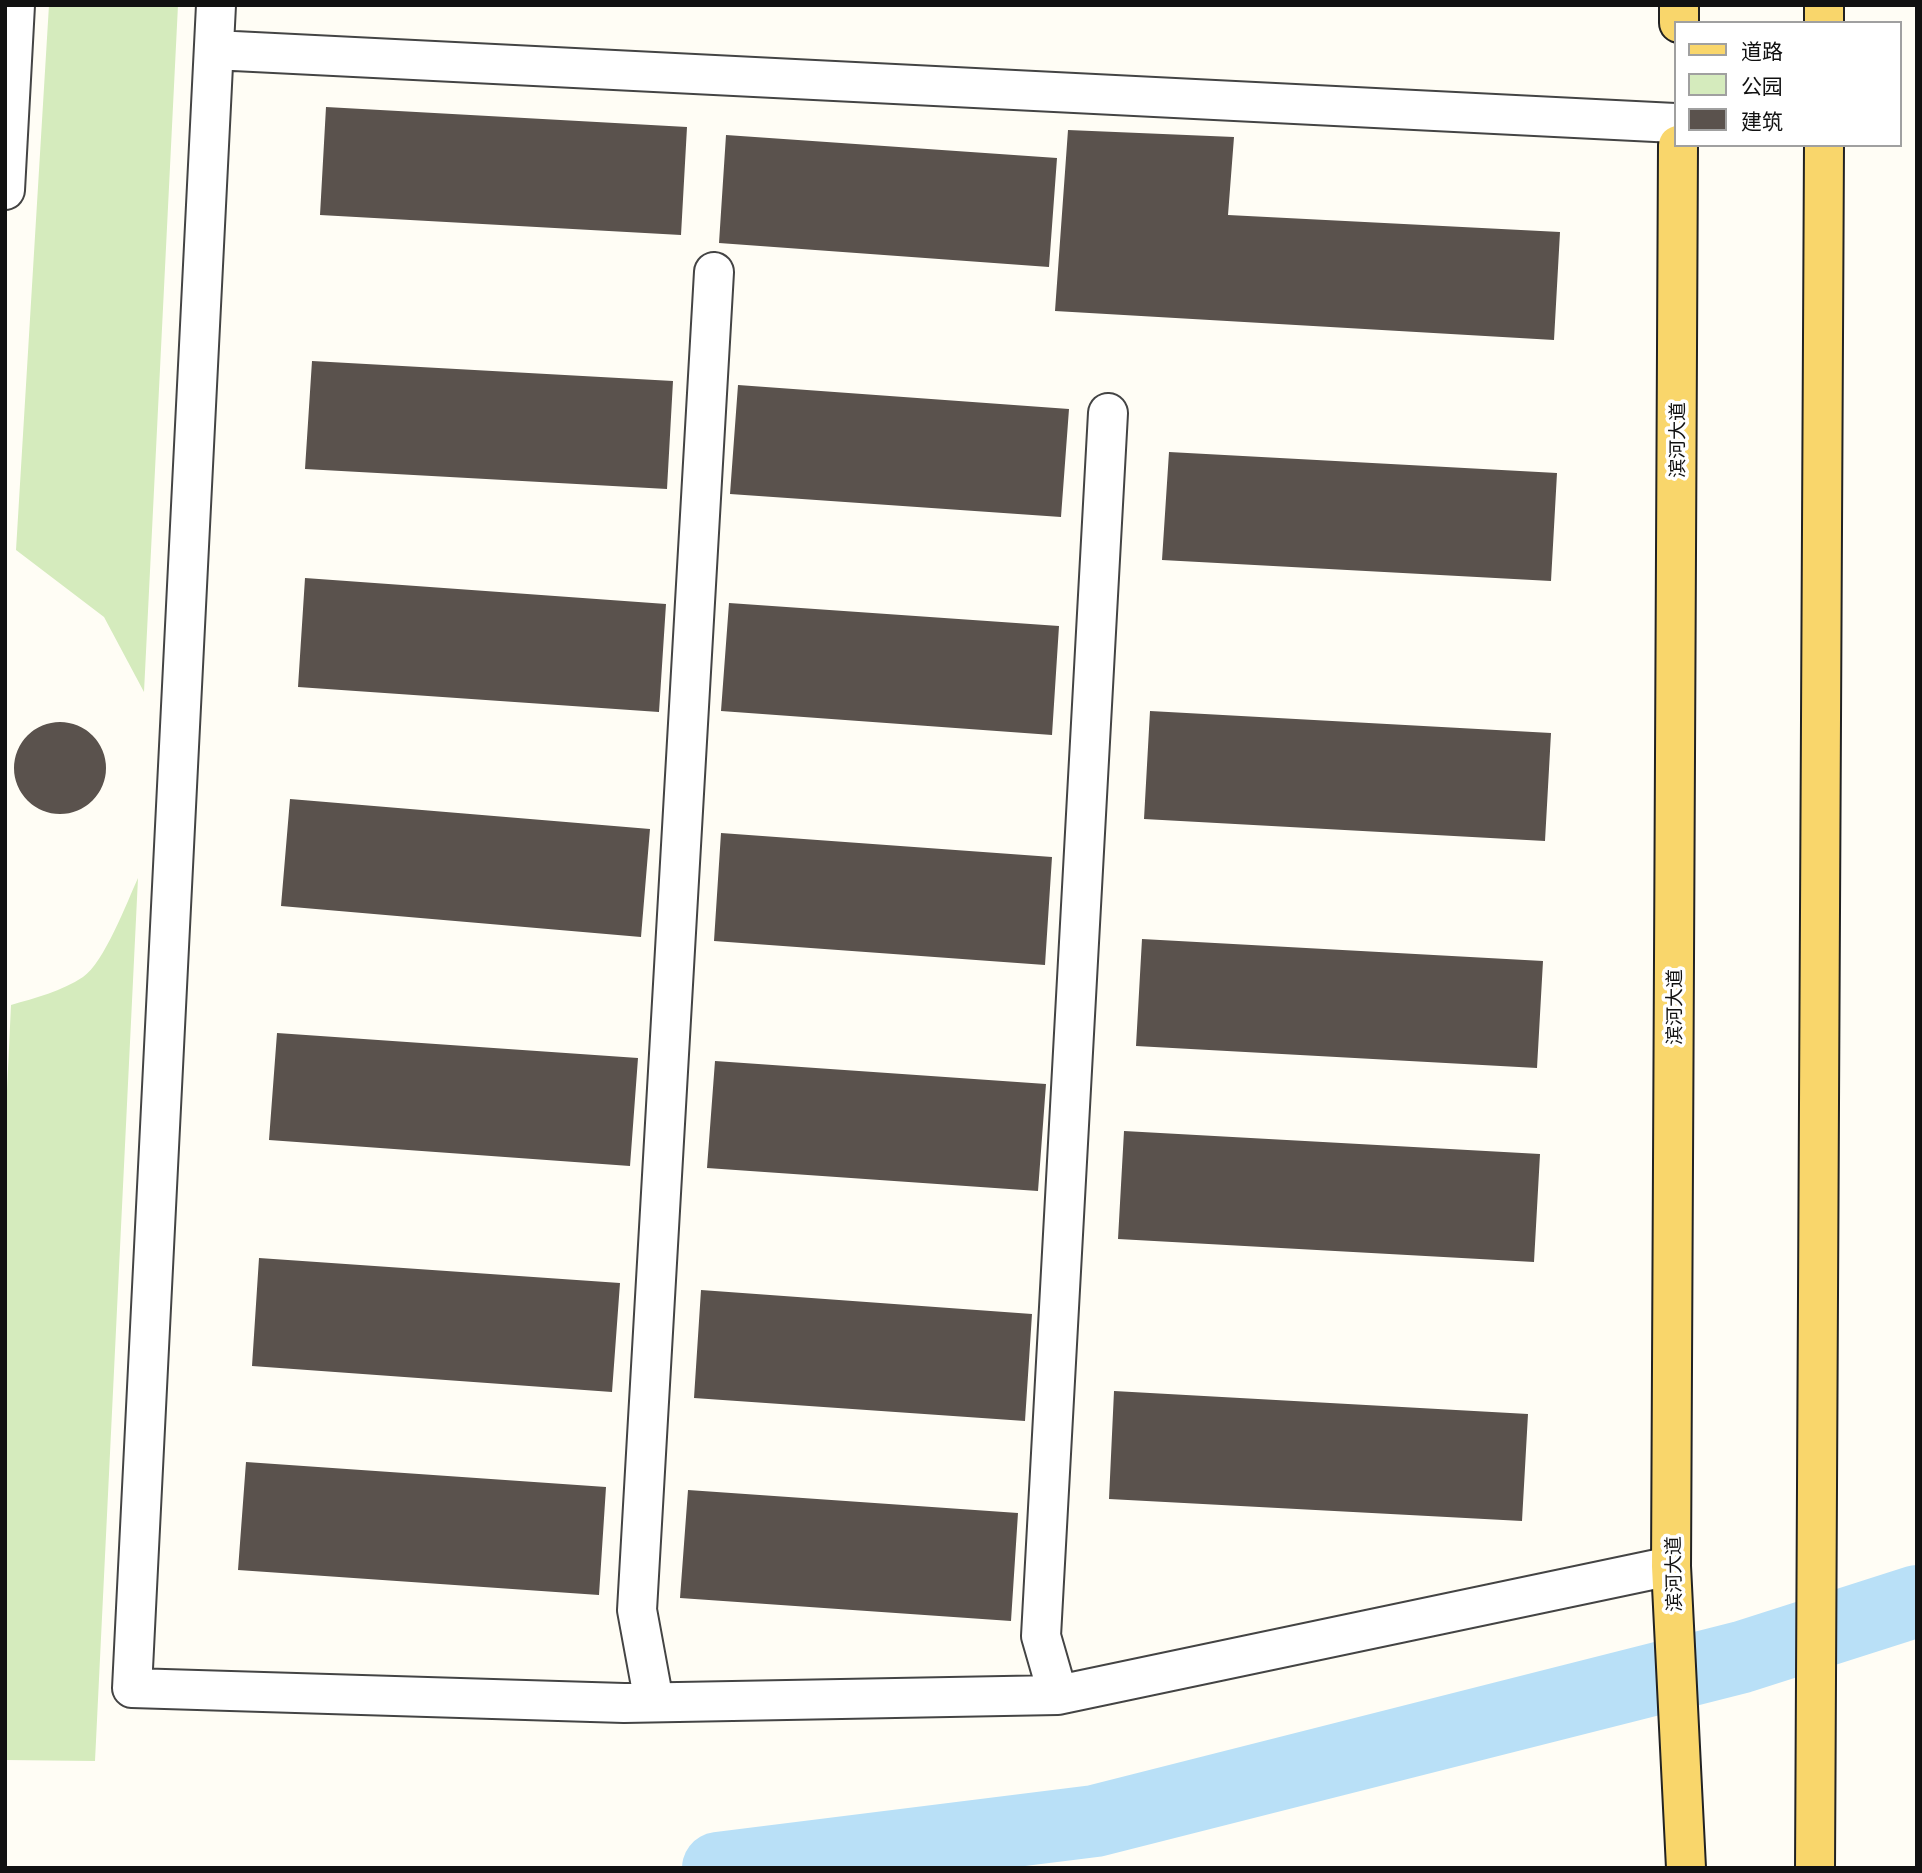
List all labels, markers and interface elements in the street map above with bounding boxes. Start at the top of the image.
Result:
legend [1674,21,1901,147]
text: 道路 [1741,35,1783,65]
text: 公园 [1741,70,1783,100]
text: 建筑 [1741,105,1783,135]
street label: 滨河大道 [1666,402,1688,478]
street label: 滨河大道 [1663,969,1685,1045]
street label: 滨河大道 [1661,1536,1685,1612]

